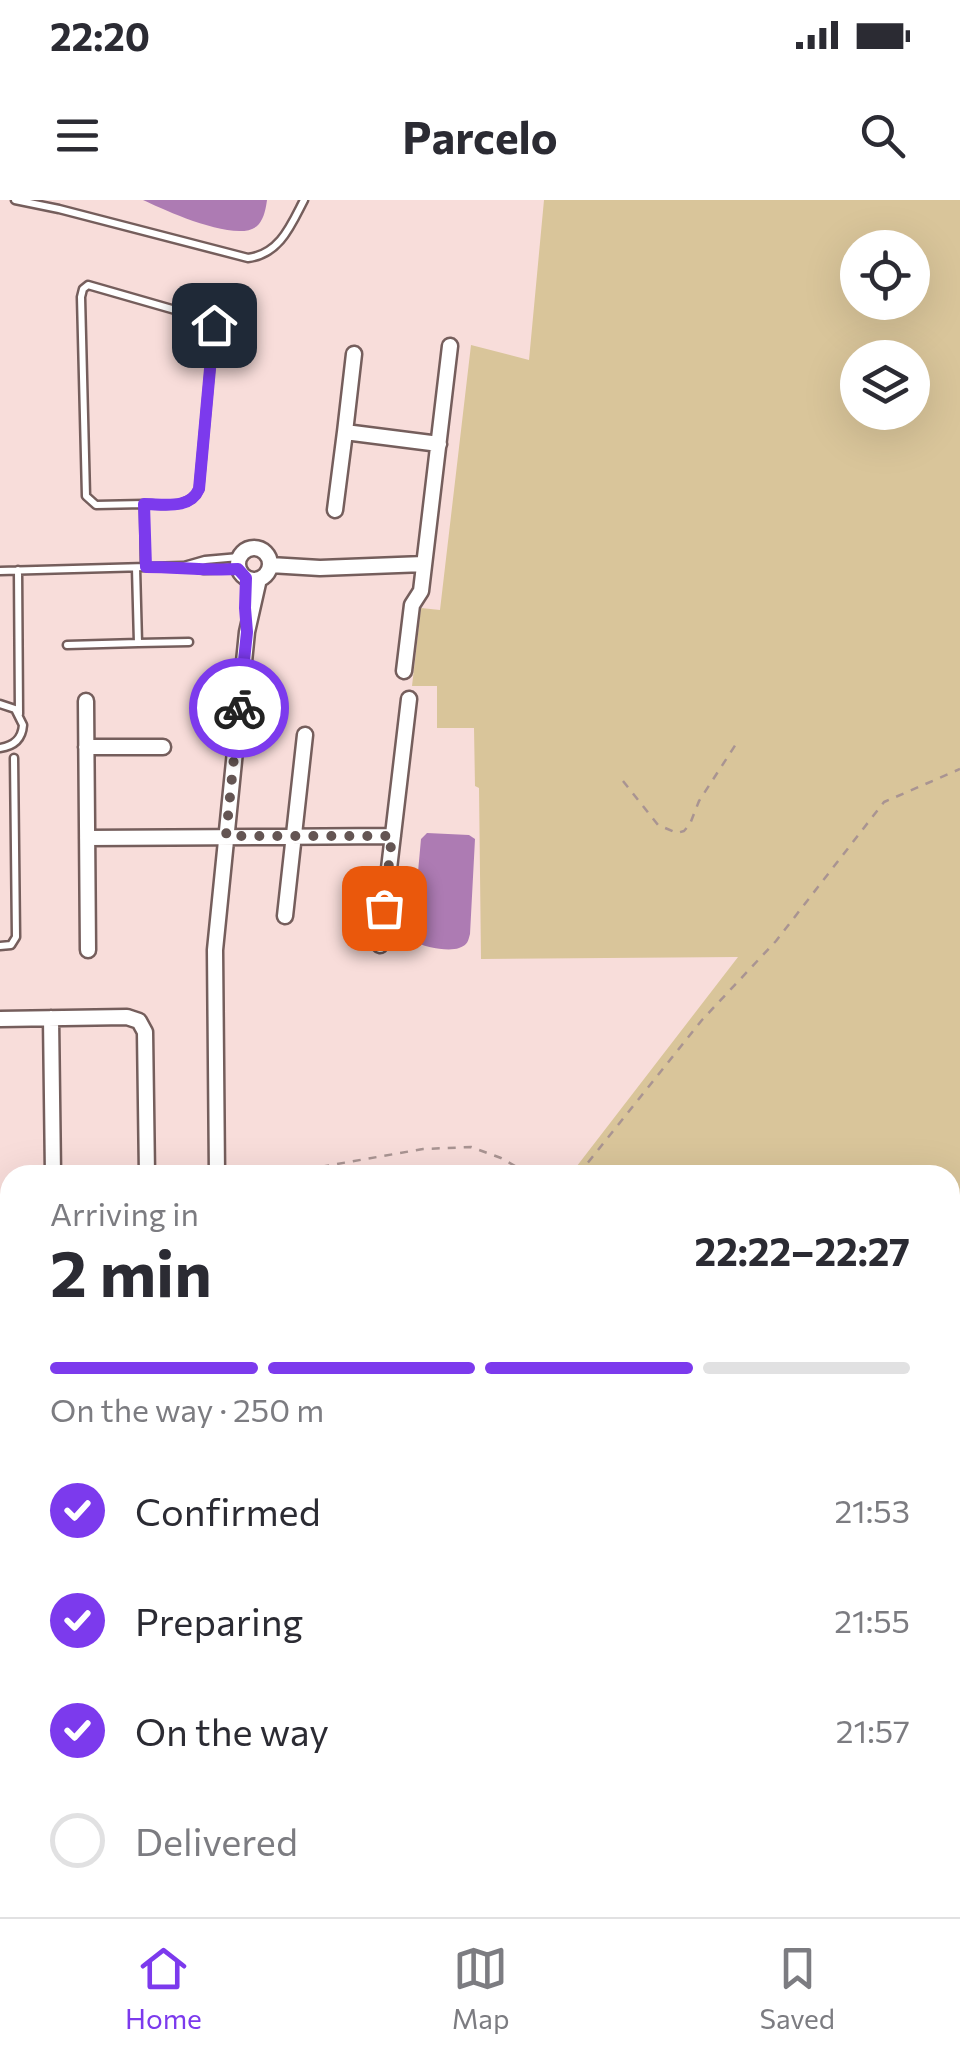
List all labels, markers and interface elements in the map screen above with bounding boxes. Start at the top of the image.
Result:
text: 22:20 [50,12,150,59]
icon: menu [50,108,105,163]
text: Parcelo [402,108,558,163]
icon: search [855,108,910,163]
map controls [840,230,930,430]
button: locate [840,230,930,320]
pin [172,283,257,368]
icon: home [187,298,242,353]
button: layers [840,340,930,430]
courier [189,658,289,758]
icon: bike [212,681,267,736]
pin [342,866,427,951]
icon: bag [357,881,412,936]
text: Arriving in [50,1193,199,1233]
text: 22:22–22:27 [695,1227,910,1274]
text: 2 min [50,1231,212,1310]
text: On the way · 250 m [50,1389,324,1429]
icon: check [50,1483,105,1538]
text: Confirmed [135,1487,321,1534]
text: 21:53 [834,1490,910,1530]
icon: check [50,1593,105,1648]
text: Preparing [135,1597,303,1644]
text: 21:55 [834,1600,910,1640]
icon: check [50,1703,105,1758]
text: On the way [135,1707,329,1754]
text: 21:57 [836,1710,910,1750]
text: Delivered [135,1817,298,1864]
tab: Home [125,1941,202,2035]
tab: Map [452,1941,510,2035]
tab: Saved [759,1941,835,2035]

